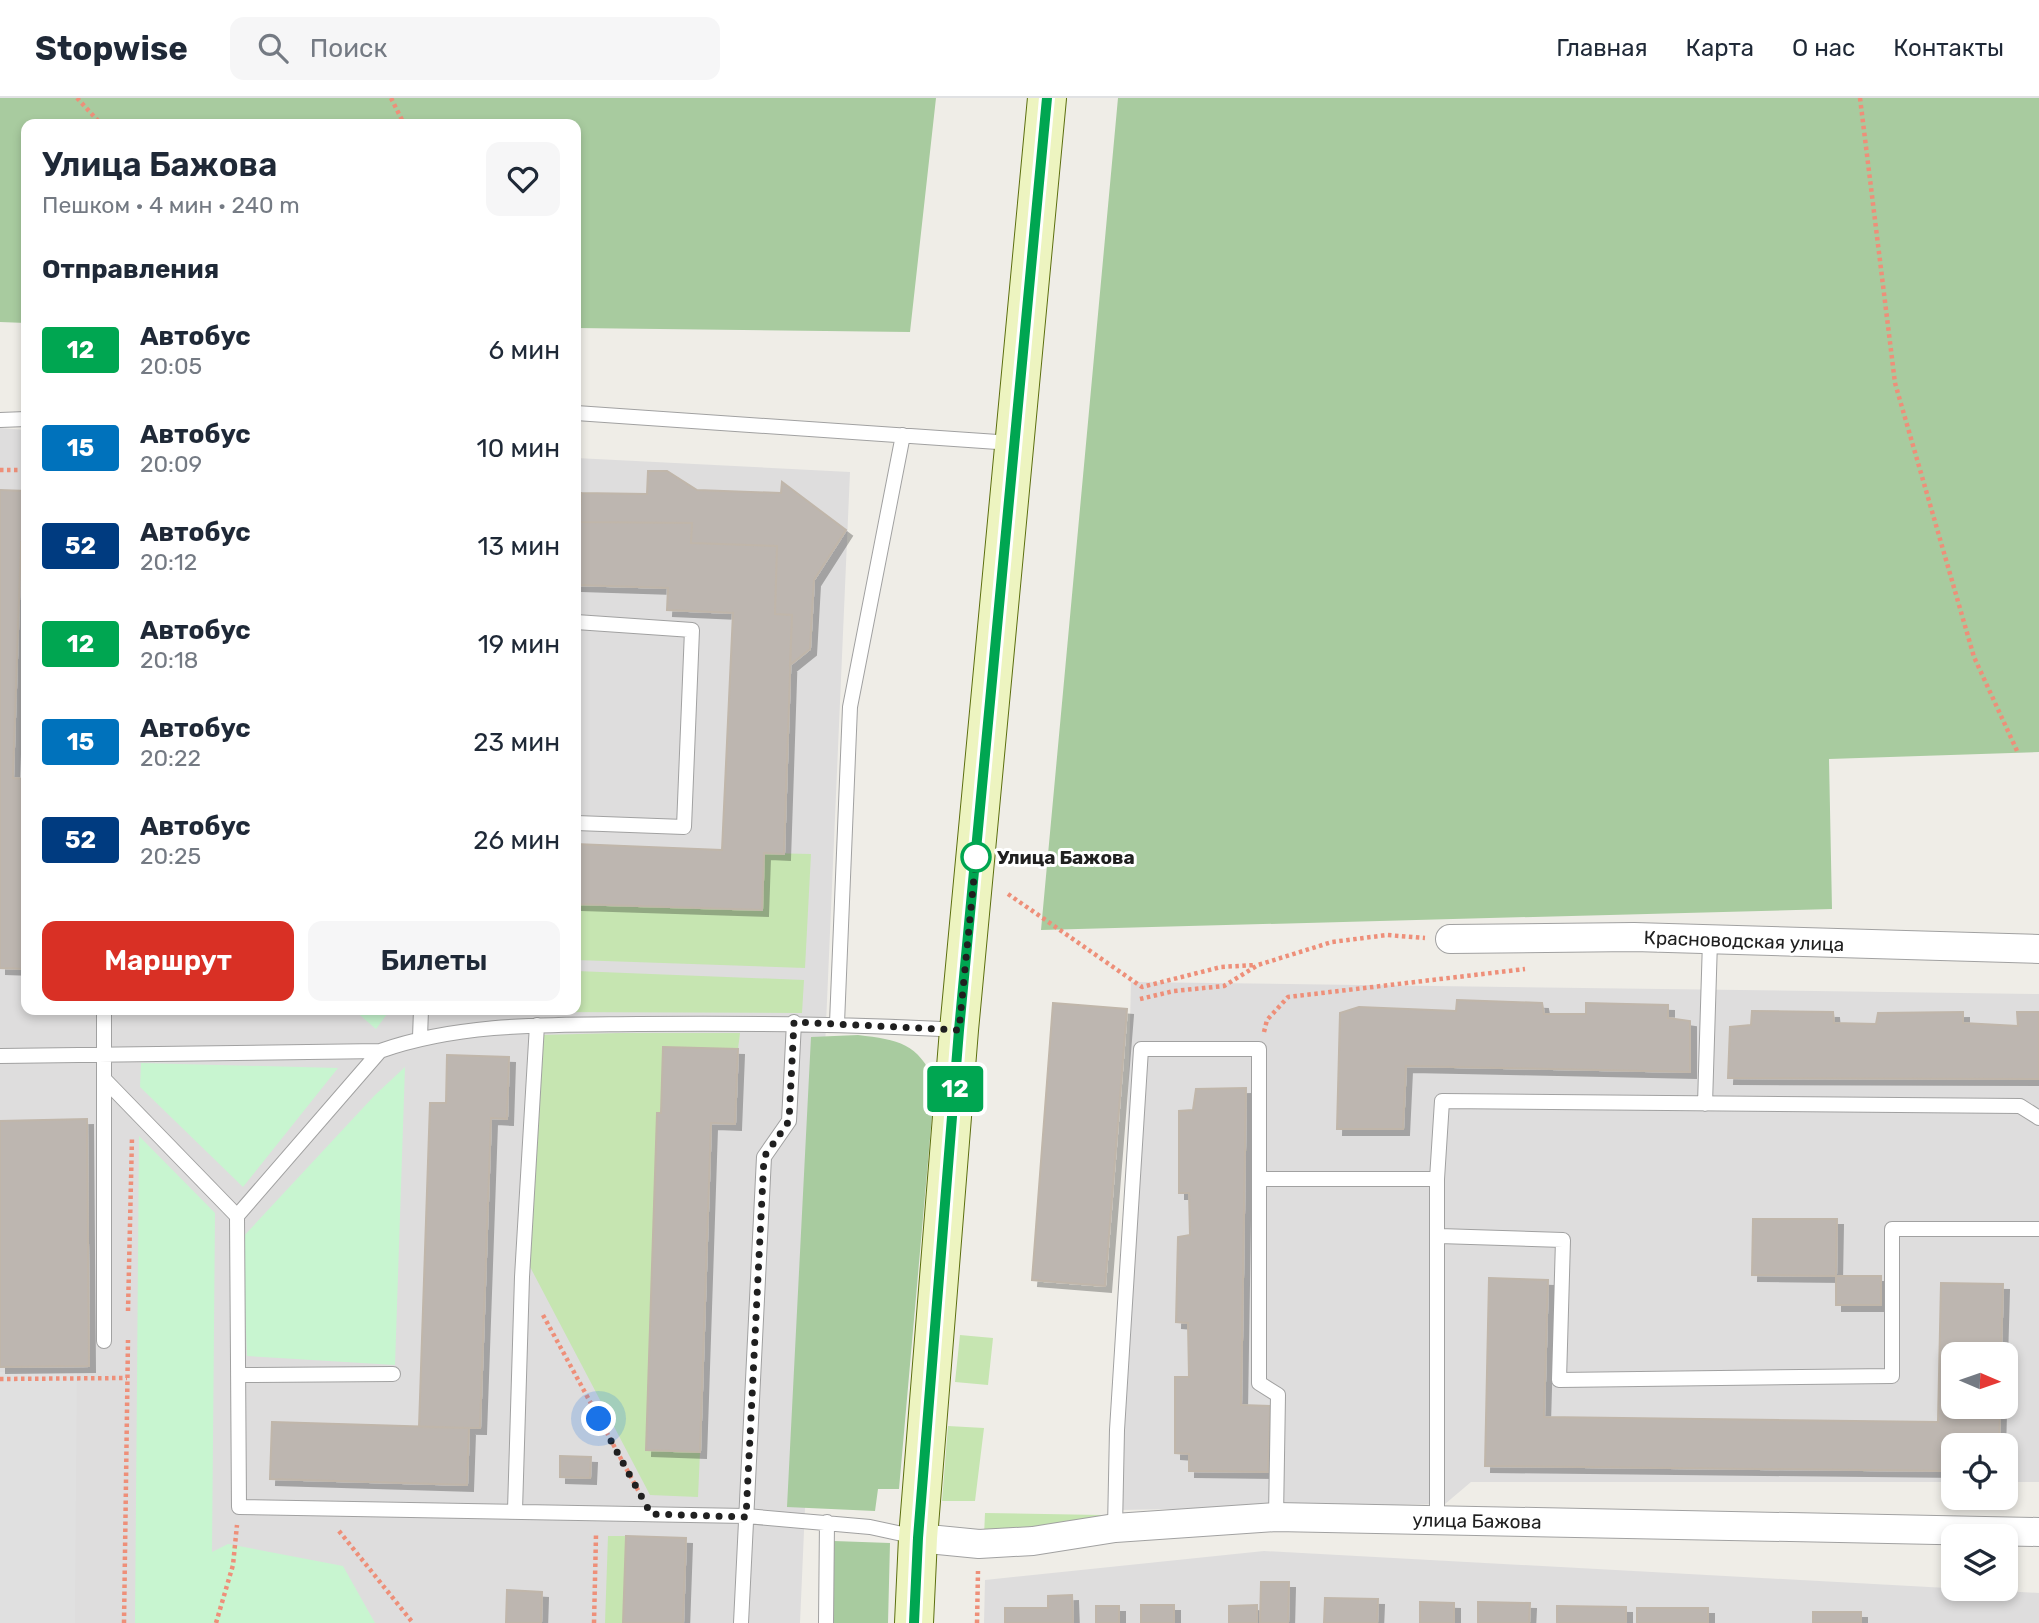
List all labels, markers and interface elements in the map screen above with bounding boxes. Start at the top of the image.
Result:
search box [230,17,720,80]
text: Stopwise [35,29,188,68]
icon: search [254,29,292,67]
text: Поиск [310,33,387,64]
text: Главная [1556,34,1648,62]
text: Карта [1686,34,1754,62]
text: О нас [1792,34,1855,62]
text: Контакты [1893,34,2004,62]
button: heart [486,142,560,216]
text: Улица Бажова [42,145,277,184]
text: Пешком · 4 мин · 240 m [42,191,300,219]
text: Отправления [42,254,219,285]
text: Автобус [140,321,251,352]
text: 6 мин [489,335,560,366]
text: 12 [67,336,94,364]
text: 20:05 [140,352,202,380]
text: Автобус [140,419,251,450]
text: 10 мин [477,433,560,464]
text: 15 [67,434,94,462]
text: 20:09 [140,450,202,478]
text: Автобус [140,517,251,548]
text: 13 мин [477,531,560,562]
text: 52 [65,532,96,560]
text: 20:12 [140,548,197,576]
text: Автобус [140,615,251,646]
text: 19 мин [478,629,560,660]
text: 12 [67,630,94,658]
text: 20:18 [140,646,198,674]
text: Автобус [140,713,251,744]
text: 23 мин [473,727,560,758]
text: 15 [67,728,94,756]
text: 20:22 [140,744,201,772]
text: Автобус [140,811,251,842]
text: 26 мин [473,825,560,856]
text: 52 [65,826,96,854]
text: 20:25 [140,842,201,870]
marker: Улица Бажова [961,842,991,872]
place label: Улица Бажова [997,846,1135,869]
button: Маршрут [42,921,294,1001]
button: Билеты [308,921,560,1001]
street label: Красноводская улица [1643,926,1845,956]
line badge: 12 [923,1066,986,1112]
text: 12 [941,1075,969,1103]
north arrow [1941,1342,2018,1419]
map controls [1941,1342,2018,1601]
your location [581,1401,616,1436]
button: locate [1941,1433,2018,1510]
street label: улица Бажова [1412,1508,1542,1534]
button: layers [1941,1524,2018,1601]

